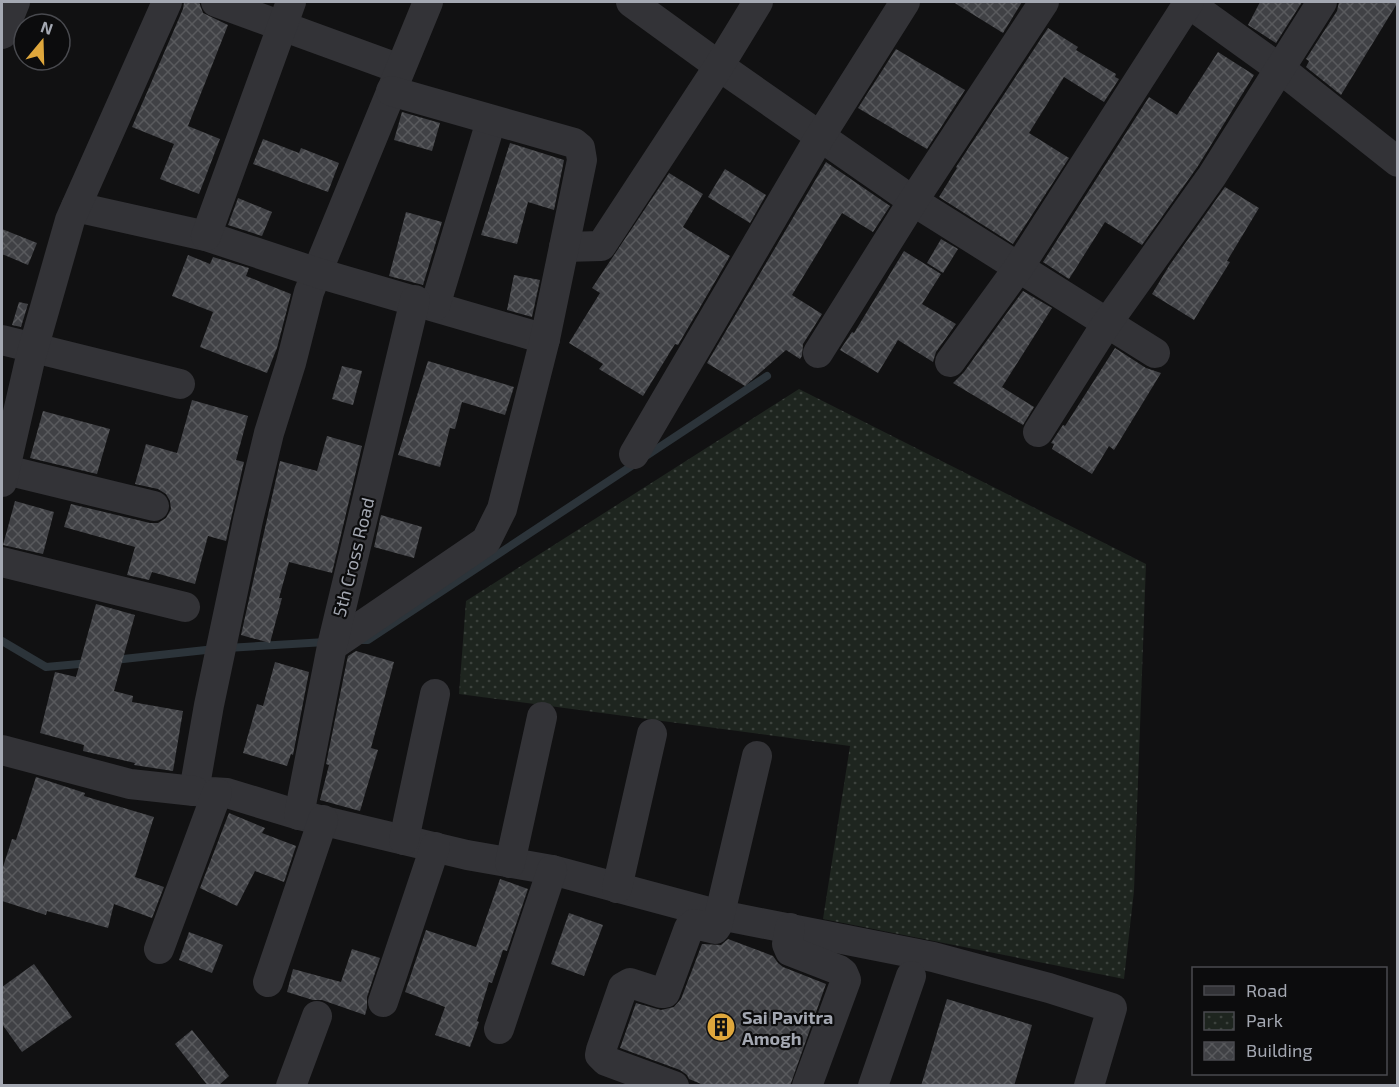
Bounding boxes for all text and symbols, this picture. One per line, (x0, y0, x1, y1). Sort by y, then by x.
north arrow (12, 12, 72, 72)
text: N (38, 16, 56, 38)
street label: 5th Cross Road (328, 495, 378, 619)
legend (1192, 967, 1387, 1075)
text: Road (1246, 979, 1287, 1001)
place label: Sai Pavitra Amogh (742, 1006, 833, 1049)
text: Park (1246, 1009, 1283, 1031)
building icon: Sai Pavitra Amogh (705, 1011, 737, 1043)
text: Building (1246, 1039, 1313, 1061)

